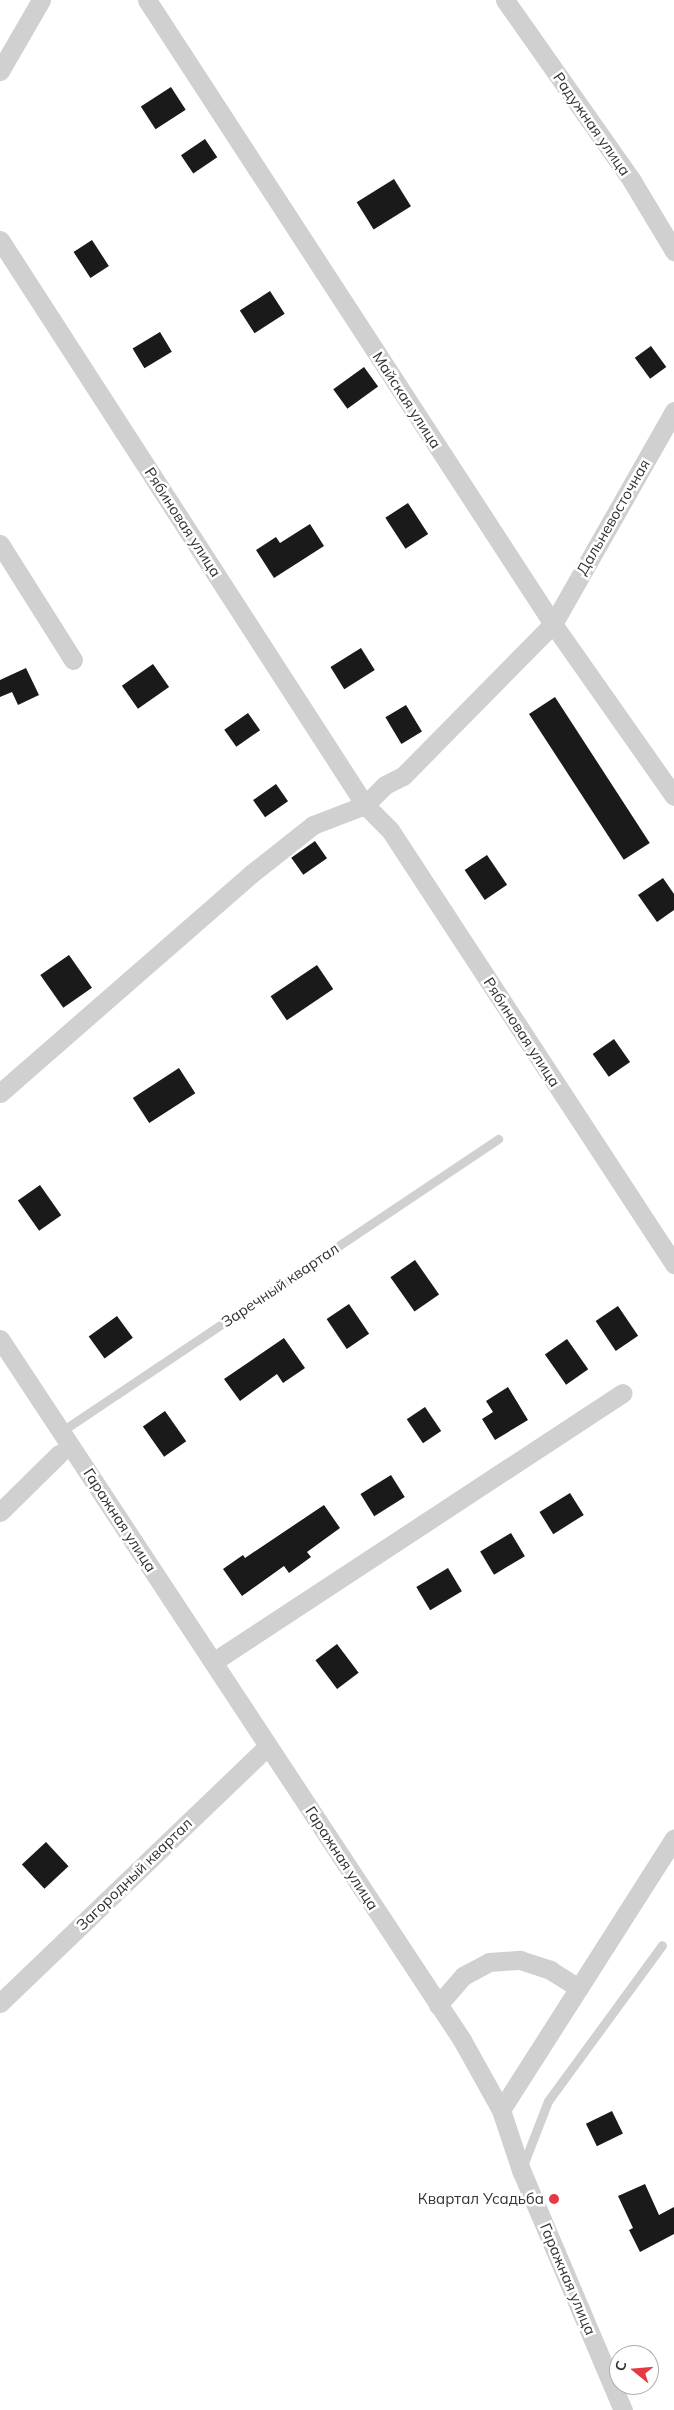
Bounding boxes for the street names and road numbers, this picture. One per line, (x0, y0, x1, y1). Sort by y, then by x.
street label: Радужная улица (550, 69, 634, 179)
street label: Майская улица (369, 348, 445, 452)
street label: Дальневосточная (573, 456, 653, 578)
street label: Рябиновая улица (141, 464, 225, 580)
street label: Рябиновая улица (480, 974, 564, 1090)
street label: Заречный квартал (218, 1239, 342, 1331)
street label: Гаражная улица (80, 1465, 160, 1575)
street label: Гаражная улица (302, 1803, 382, 1913)
street label: Загородный квартал (72, 1814, 196, 1934)
street label: Гаражная улица (536, 2220, 600, 2338)

